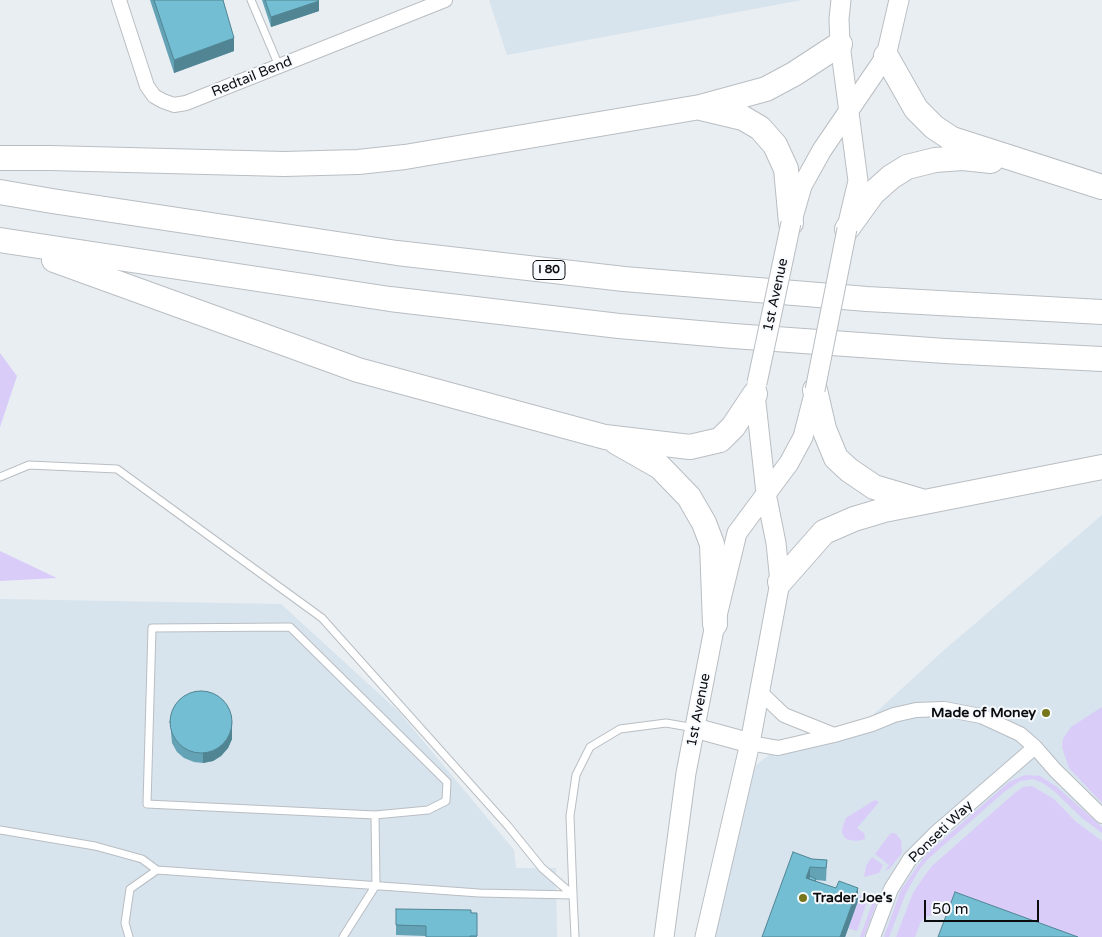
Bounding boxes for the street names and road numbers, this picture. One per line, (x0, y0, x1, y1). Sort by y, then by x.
street label: Redtail Bend (209, 53, 295, 101)
street label: 1st Avenue (760, 257, 792, 333)
road number: I 80 (533, 260, 565, 280)
street label: 1st Avenue (684, 672, 714, 748)
street label: Ponseti Way (906, 797, 976, 867)

